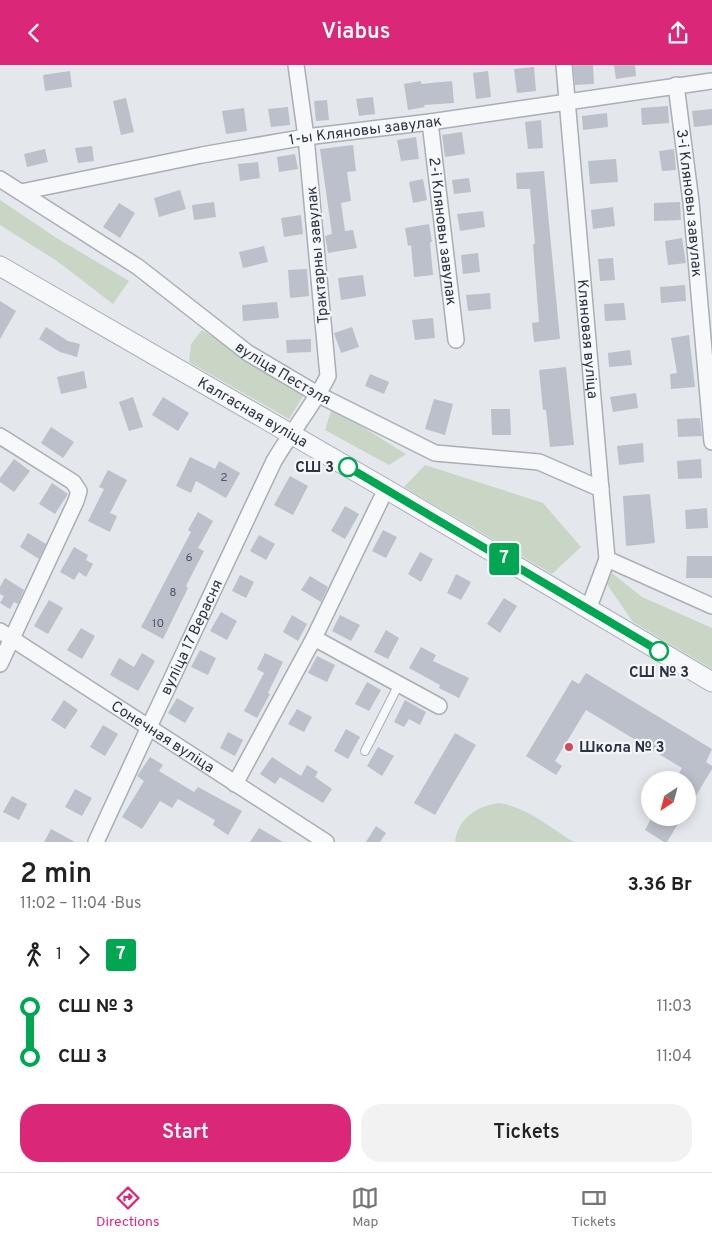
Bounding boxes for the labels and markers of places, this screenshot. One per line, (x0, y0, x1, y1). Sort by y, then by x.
marker: СШ 3 (338, 457, 358, 477)
place label: СШ 3 (295, 459, 334, 478)
marker: СШ № 3 (649, 641, 669, 661)
place label: СШ № 3 (629, 664, 689, 683)
place label: Школа № 3 (579, 739, 664, 758)
marker: Школа № 3 (563, 741, 575, 753)

